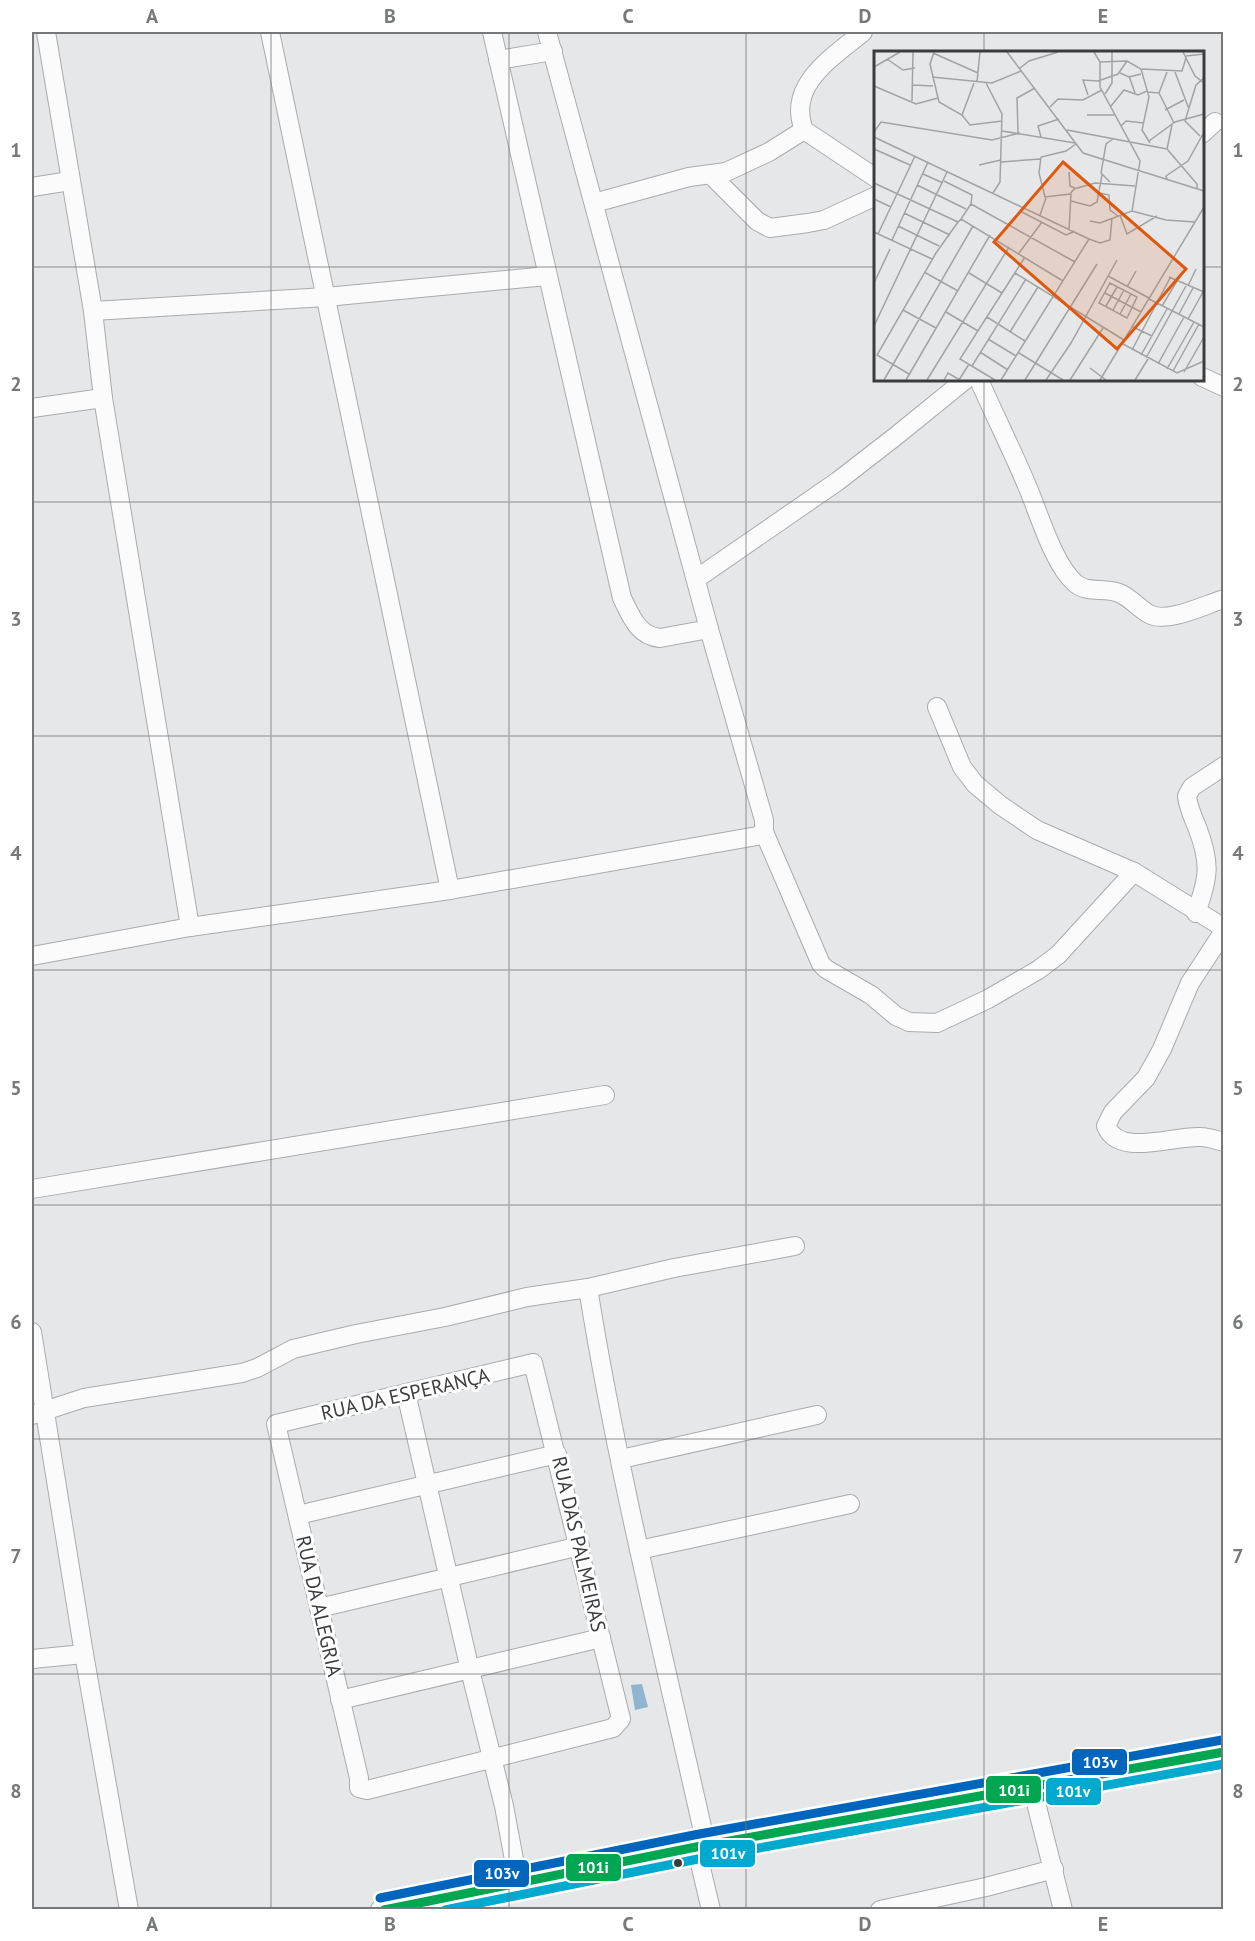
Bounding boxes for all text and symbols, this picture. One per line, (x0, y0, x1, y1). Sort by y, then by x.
text: A (146, 3, 159, 29)
text: B (384, 3, 396, 29)
text: C (622, 3, 634, 29)
text: D (859, 3, 872, 29)
text: E (1098, 3, 1108, 29)
inset map (874, 51, 1204, 381)
text: 1 (10, 137, 22, 163)
text: 1 (1232, 137, 1244, 163)
text: 2 (10, 371, 22, 397)
text: 2 (1232, 371, 1244, 397)
text: 3 (10, 606, 22, 632)
text: 3 (1232, 606, 1244, 632)
text: 4 (10, 840, 22, 866)
text: 4 (1232, 840, 1244, 866)
text: 5 (10, 1075, 22, 1101)
text: 5 (1232, 1075, 1244, 1101)
text: 6 (10, 1309, 22, 1335)
text: 6 (1232, 1309, 1244, 1335)
street label: RUA DA ESPERANÇA (318, 1362, 492, 1426)
street label: RUA DAS PALMEIRAS (546, 1454, 612, 1634)
street label: RUA DA ALEGRIA (290, 1533, 348, 1679)
text: 7 (10, 1543, 22, 1569)
text: 7 (1232, 1543, 1244, 1569)
line badge: 103v (1071, 1748, 1128, 1776)
text: 103v (1083, 1752, 1118, 1772)
line badge: 101i (985, 1775, 1042, 1804)
line badge: 101v (1045, 1777, 1102, 1806)
text: 8 (10, 1778, 22, 1804)
text: 8 (1232, 1778, 1244, 1804)
text: 101i (998, 1780, 1030, 1800)
text: 101v (1056, 1781, 1091, 1801)
line badge: 101v (699, 1839, 756, 1868)
text: 101v (711, 1843, 746, 1863)
line badge: 101i (565, 1853, 622, 1882)
text: 101i (577, 1857, 609, 1877)
unlabelled marker (672, 1857, 684, 1869)
line badge: 103v (473, 1859, 530, 1888)
text: 103v (485, 1863, 520, 1883)
text: A (146, 1911, 159, 1937)
text: B (384, 1911, 396, 1937)
text: C (622, 1911, 634, 1937)
text: D (859, 1911, 872, 1937)
text: E (1098, 1911, 1108, 1937)

